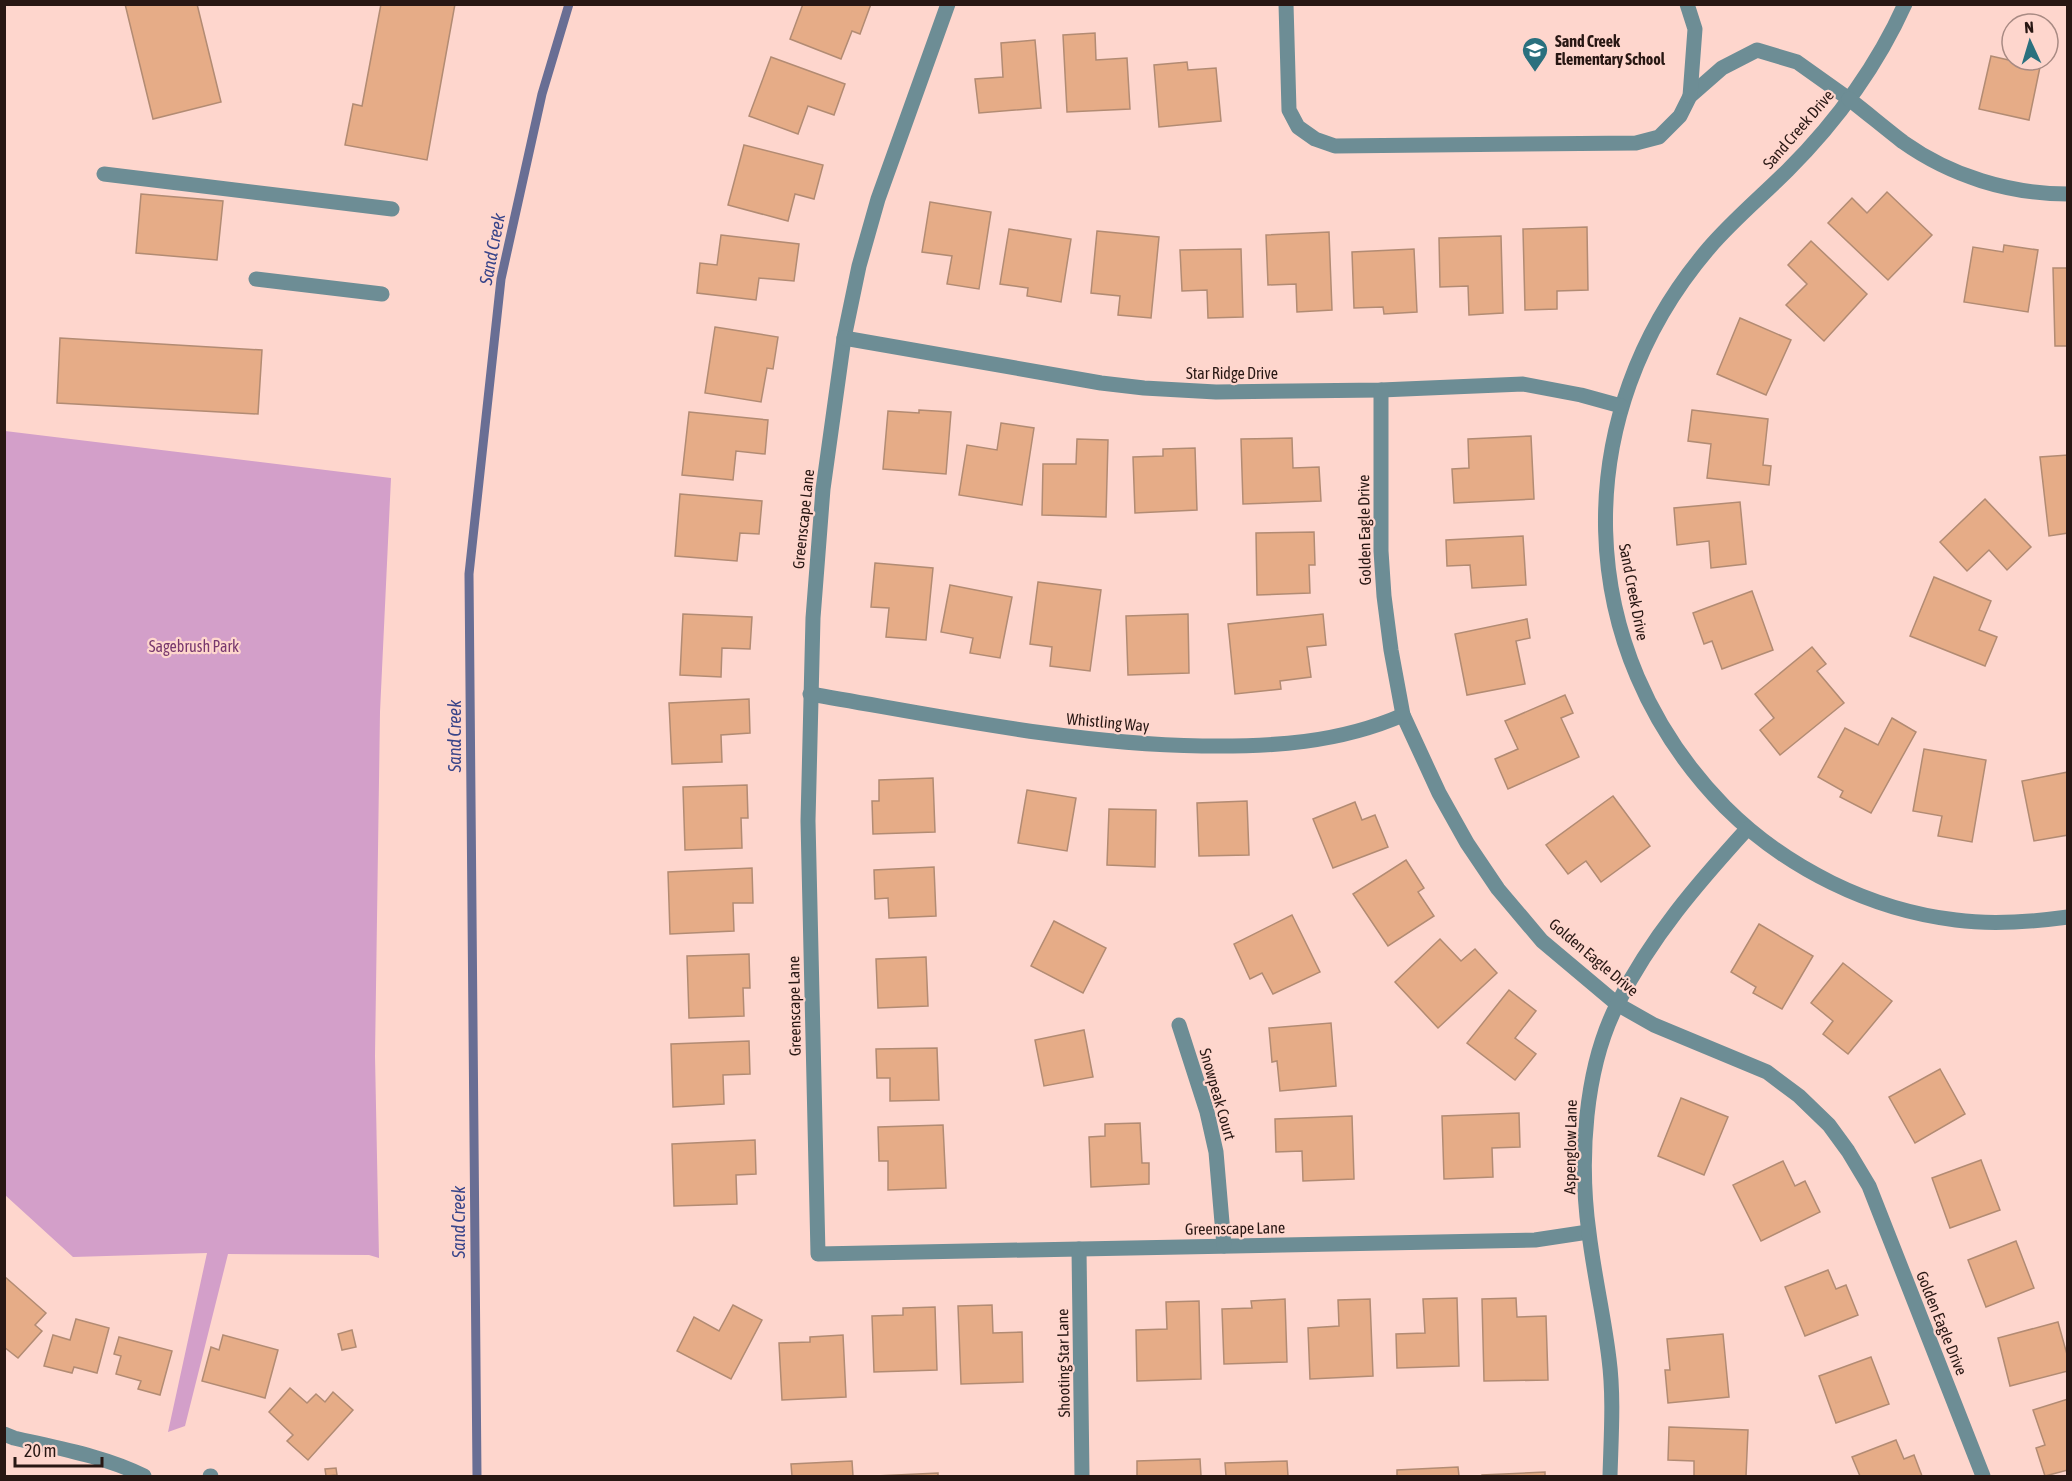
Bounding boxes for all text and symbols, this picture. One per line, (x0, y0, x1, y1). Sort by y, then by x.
north arrow (2000, 12, 2060, 72)
text: N (2024, 18, 2034, 36)
place label: Sand Creek Elementary School (1555, 32, 1666, 68)
school or university icon: Sand Creek Elementary School (1520, 35, 1550, 73)
street label: Sand Creek Drive (1759, 86, 1837, 172)
water label: Sand Creek (475, 210, 509, 288)
street label: Star Ridge Drive (1186, 364, 1278, 383)
street label: Greenscape Lane (789, 468, 818, 570)
street label: Golden Eagle Drive (1354, 475, 1375, 585)
street label: Sand Creek Drive (1616, 542, 1652, 642)
park label: Sagebrush Park (149, 637, 239, 656)
water label: Sand Creek (444, 699, 465, 773)
street label: Whistling Way (1066, 709, 1151, 736)
street label: Golden Eagle Drive (1545, 915, 1642, 1000)
street label: Greenscape Lane (784, 956, 805, 1056)
street label: Snowpeak Court (1195, 1046, 1240, 1143)
street label: Aspenglow Lane (1560, 1099, 1581, 1195)
water label: Sand Creek (448, 1185, 469, 1259)
street label: Greenscape Lane (1185, 1218, 1285, 1239)
street label: Golden Eagle Drive (1912, 1268, 1971, 1378)
street label: Shooting Star Lane (1053, 1308, 1074, 1418)
scale bar (15, 1430, 102, 1468)
text: 20 m (24, 1440, 56, 1461)

